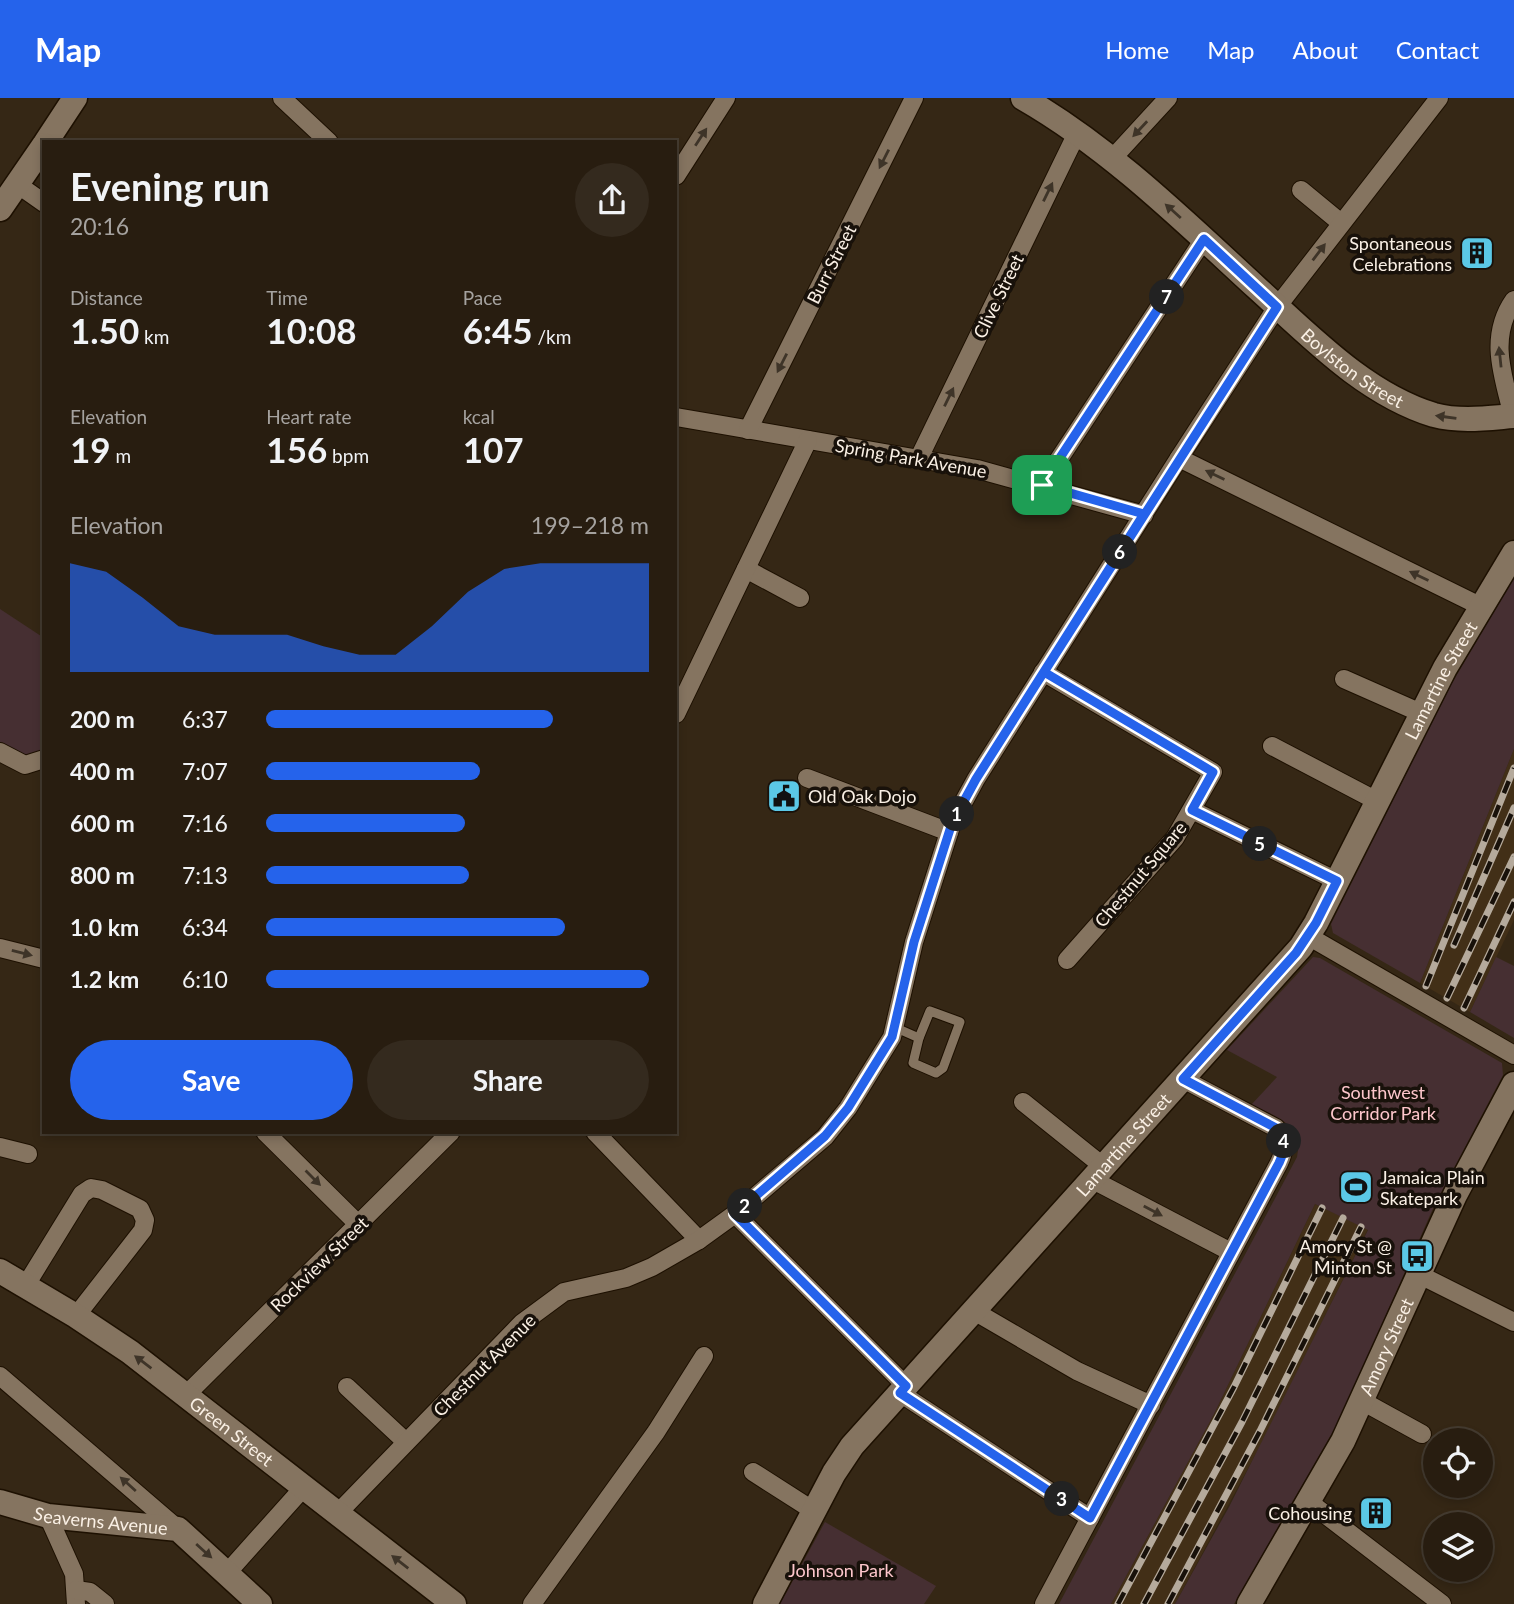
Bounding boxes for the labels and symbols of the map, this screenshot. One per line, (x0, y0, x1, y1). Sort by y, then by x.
one-way arrow (1132, 120, 1148, 137)
one-way arrow (694, 127, 707, 147)
one-way arrow (878, 149, 889, 169)
one-way arrow (1042, 182, 1054, 202)
one-way arrow (1164, 203, 1182, 219)
street label: Burr Street (802, 220, 861, 307)
place label: Spontaneous Celebrations (1349, 232, 1452, 275)
building icon: Spontaneous Celebrations (1458, 234, 1496, 272)
one-way arrow (1311, 244, 1326, 262)
street label: Clive Street (968, 250, 1028, 342)
pin: 7 (1150, 280, 1184, 314)
street label: Boylston Street (1297, 323, 1408, 413)
one-way arrow (1494, 346, 1505, 368)
one-way arrow (776, 353, 788, 373)
one-way arrow (943, 387, 954, 407)
one-way arrow (1435, 411, 1457, 422)
street label: Spring Park Avenue (834, 434, 988, 482)
pin (1012, 455, 1072, 515)
one-way arrow (1205, 470, 1225, 481)
pin: 6 (1102, 534, 1138, 570)
one-way arrow (1409, 571, 1429, 582)
street label: Lamartine Street (1400, 617, 1482, 743)
public building icon: Old Oak Dojo (765, 777, 803, 815)
place label: Old Oak Dojo (808, 785, 916, 807)
pin: 1 (940, 796, 974, 832)
street label: Chestnut Square (1089, 817, 1191, 931)
pin: 5 (1242, 826, 1278, 862)
one-way arrow (11, 948, 33, 959)
park label: Southwest Corridor Park (1330, 1081, 1437, 1124)
street label: Lamartine Street (1071, 1088, 1176, 1201)
pin: 4 (1266, 1124, 1302, 1158)
place label: Jamaica Plain Skatepark (1380, 1166, 1485, 1209)
sports icon: Jamaica Plain Skatepark (1337, 1168, 1375, 1206)
one-way arrow (304, 1170, 321, 1187)
pin: 2 (728, 1188, 762, 1224)
one-way arrow (1143, 1206, 1163, 1217)
street label: Rockview Street (266, 1211, 373, 1316)
place label: Amory St @ Minton St (1299, 1235, 1393, 1278)
bus stop icon: Amory St @ Minton St (1398, 1237, 1436, 1275)
street label: Amory Street (1354, 1294, 1418, 1399)
street label: Chestnut Avenue (428, 1309, 540, 1421)
one-way arrow (135, 1354, 153, 1369)
street label: Green Street (185, 1392, 278, 1471)
one-way arrow (119, 1476, 136, 1492)
pin: 3 (1044, 1482, 1080, 1516)
building icon: Cohousing (1357, 1494, 1395, 1532)
street label: Seaverns Avenue (31, 1501, 169, 1539)
place label: Cohousing (1268, 1502, 1352, 1524)
one-way arrow (195, 1543, 212, 1559)
one-way arrow (391, 1555, 409, 1569)
park label: Johnson Park (788, 1559, 895, 1581)

